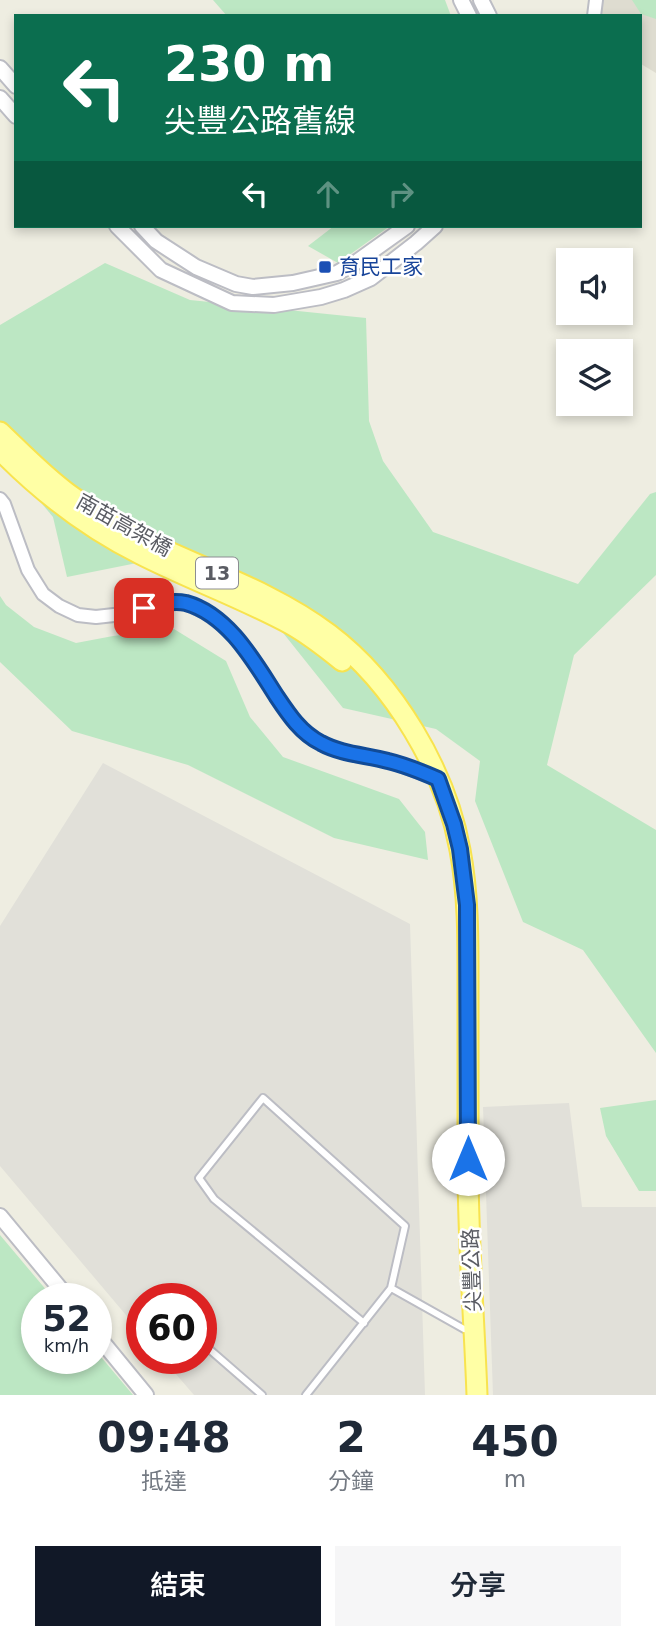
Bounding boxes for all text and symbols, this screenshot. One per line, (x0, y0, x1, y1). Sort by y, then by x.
text: 230 m (164, 36, 334, 93)
icon: left (49, 42, 140, 133)
text: 尖豐公路舊線 (164, 102, 356, 140)
icon: left (236, 175, 274, 213)
icon: ahead (309, 175, 347, 213)
icon: right (382, 175, 420, 213)
map controls (556, 248, 633, 416)
button: sound (556, 248, 633, 325)
place label: 育民工家 (339, 255, 423, 279)
marker: 育民工家 (317, 259, 333, 275)
button: layers (556, 339, 633, 416)
street label: 南苗高架橋 (72, 489, 176, 561)
road number: 13 (196, 558, 238, 588)
pin (114, 578, 174, 638)
icon: arrive (125, 589, 163, 627)
position arrow (431, 1122, 505, 1196)
street label: 尖豐公路 (459, 1228, 485, 1312)
speed limit sign: 60 (126, 1283, 217, 1374)
text: 52 (42, 1299, 91, 1339)
text: km/h (44, 1335, 89, 1356)
text: 09:48 (97, 1413, 231, 1462)
text: 2 (336, 1413, 366, 1462)
text: 450 (471, 1417, 559, 1466)
text: m (504, 1466, 526, 1492)
text: 抵達 (141, 1468, 187, 1494)
text: 分鐘 (328, 1468, 374, 1494)
button: 結束 (35, 1546, 321, 1626)
button: 分享 (335, 1546, 621, 1626)

